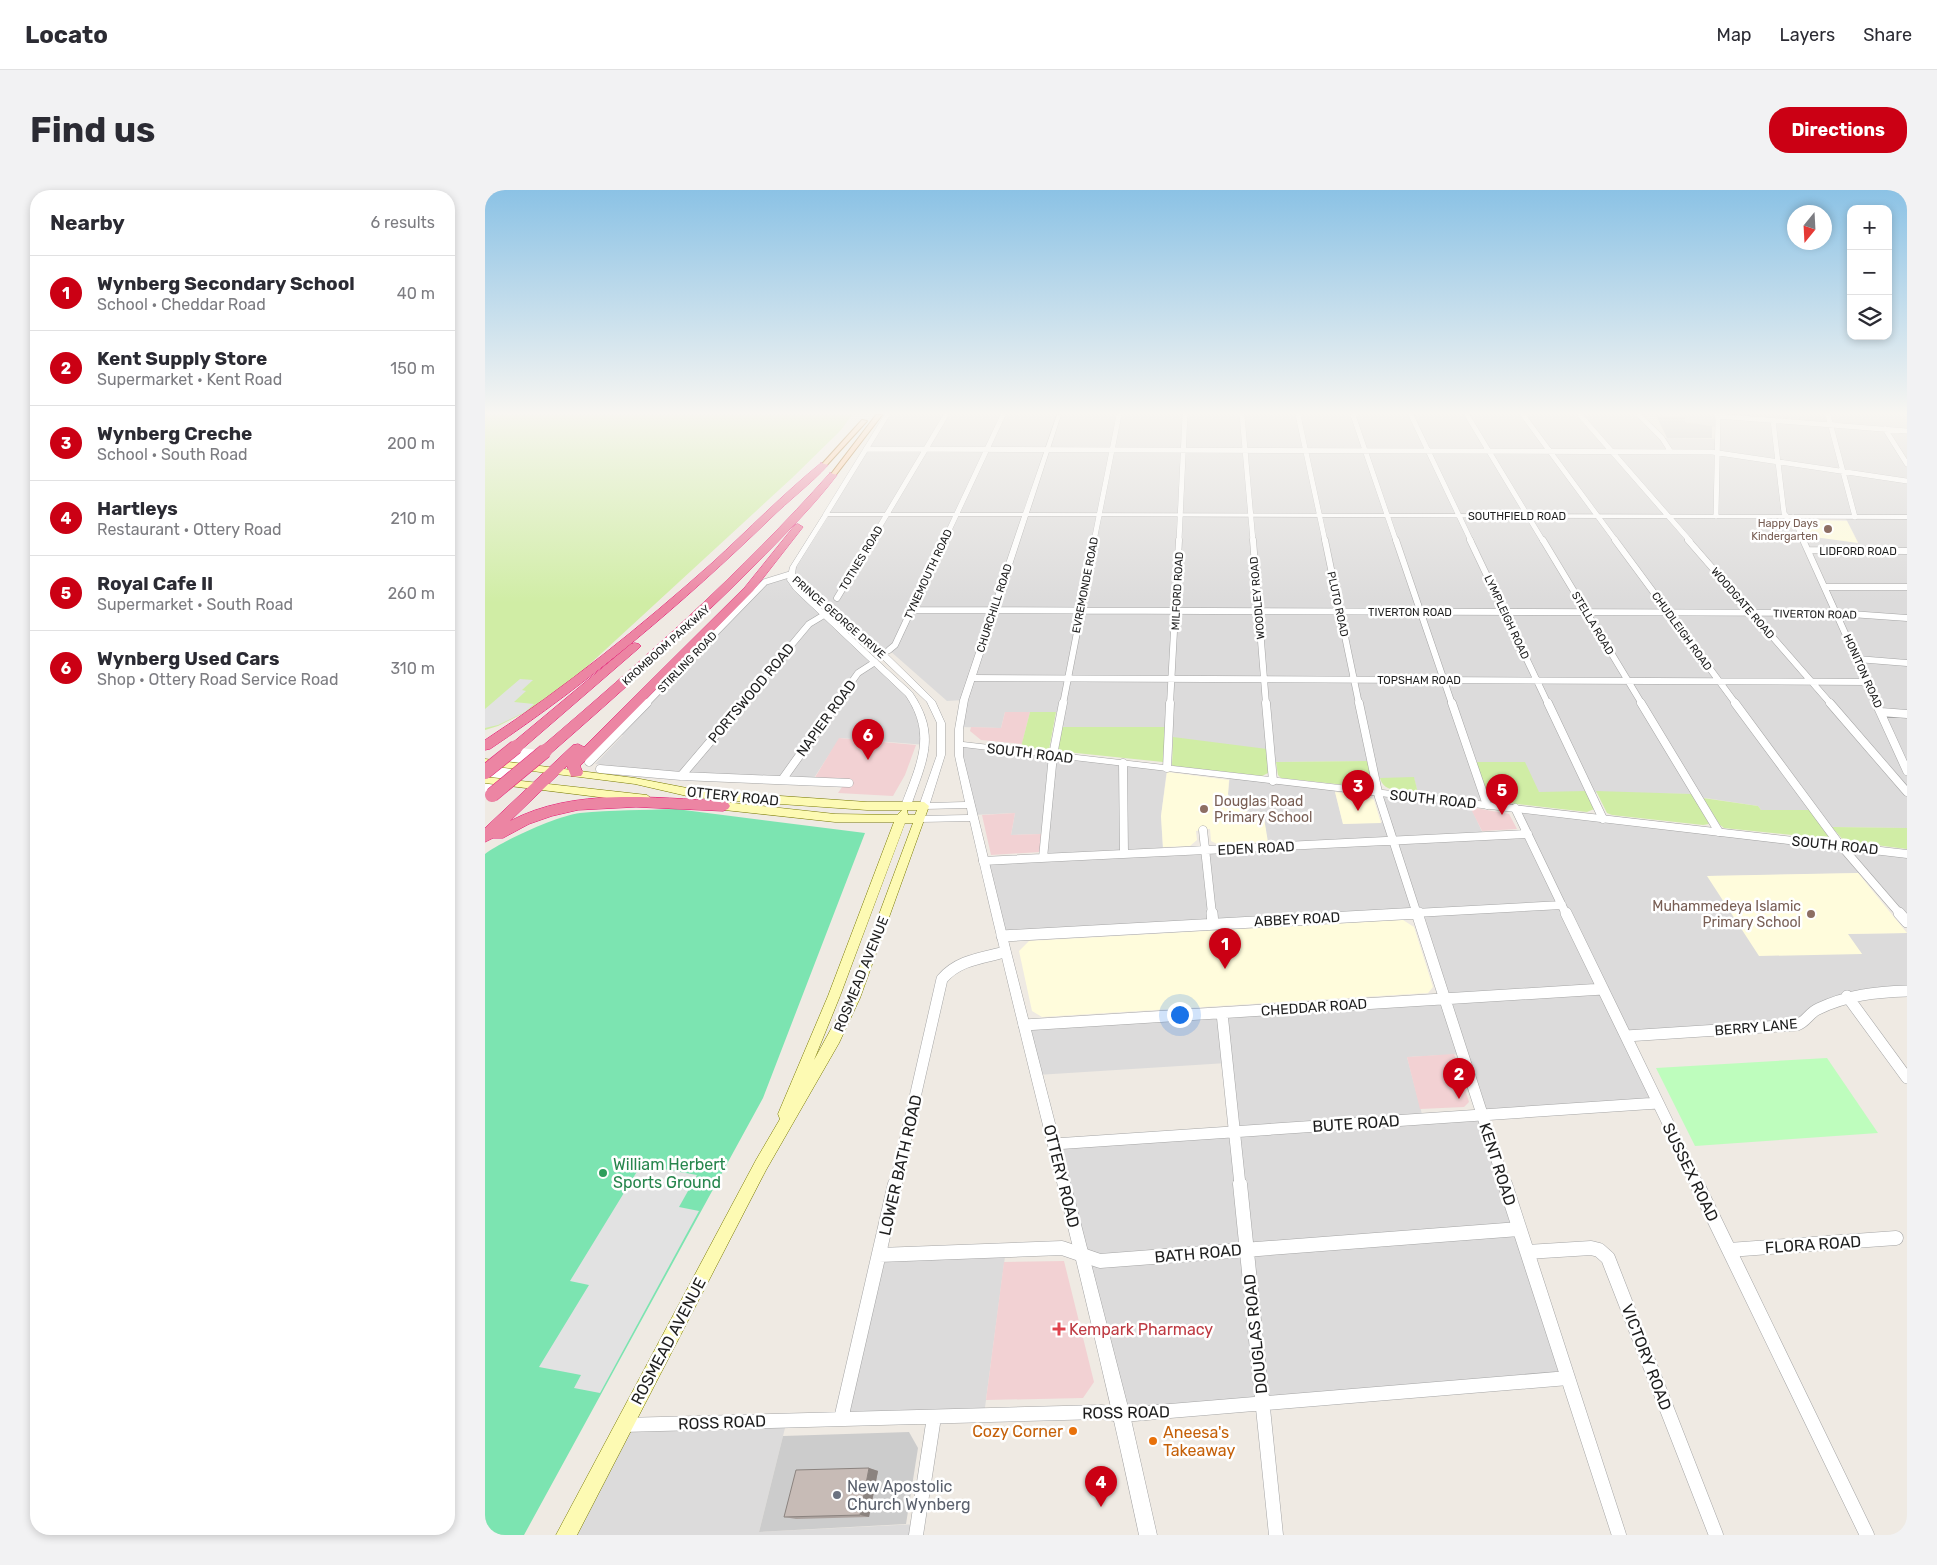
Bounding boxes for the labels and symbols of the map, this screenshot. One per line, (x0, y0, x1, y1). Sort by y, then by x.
north arrow (1787, 205, 1832, 250)
street label: SOUTHFIELD ROAD (1468, 510, 1566, 523)
place label: Happy Days Kindergarten (1751, 517, 1818, 543)
marker: Happy Days Kindergarten (1822, 523, 1834, 535)
street label: TOTNES ROAD (837, 524, 886, 593)
street label: TYNEMOUTH ROAD (902, 527, 955, 621)
street label: EVREMONDE ROAD (1070, 536, 1101, 634)
street label: LIDFORD ROAD (1819, 545, 1897, 558)
street label: MILFORD ROAD (1169, 551, 1186, 631)
street label: WOODLEY ROAD (1247, 556, 1268, 640)
street label: CHURCHILL ROAD (974, 562, 1015, 654)
street label: WOODGATE ROAD (1708, 565, 1777, 642)
street label: PLUTO ROAD (1324, 570, 1351, 638)
street label: PRINCE GEORGE DRIVE (790, 573, 888, 661)
street label: LYMPLEIGH ROAD (1481, 573, 1532, 661)
street label: STELLA ROAD (1569, 589, 1617, 657)
street label: CHUDLEIGH ROAD (1649, 590, 1714, 673)
street label: KROMBOOM PARKWAY (620, 603, 713, 688)
street label: TIVERTON ROAD (1368, 606, 1452, 619)
street label: TIVERTON ROAD (1773, 607, 1857, 622)
street label: STIRLING ROAD (655, 629, 720, 696)
street label: HONITON ROAD (1840, 632, 1885, 710)
street label: PORTSWOOD ROAD (705, 640, 798, 747)
street label: TOPSHAM ROAD (1377, 674, 1461, 687)
street label: NAPIER ROAD (793, 677, 860, 760)
pin: 6 (852, 719, 884, 760)
street label: SOUTH ROAD (986, 740, 1074, 767)
pin: 3 (1342, 770, 1374, 811)
pin: 5 (1486, 774, 1518, 815)
street label: OTTERY ROAD (686, 783, 780, 810)
street label: SOUTH ROAD (1389, 786, 1477, 812)
place label: Douglas Road Primary School (1214, 793, 1312, 826)
marker: Douglas Road Primary School (1198, 803, 1210, 815)
street label: SOUTH ROAD (1791, 832, 1879, 858)
street label: EDEN ROAD (1217, 838, 1295, 859)
place label: Muhammedeya Islamic Primary School (1652, 898, 1801, 931)
marker: Muhammedeya Islamic Primary School (1805, 908, 1817, 920)
street label: ABBEY ROAD (1254, 909, 1340, 930)
street label: ROSMEAD AVENUE (830, 914, 892, 1035)
pin: 1 (1209, 928, 1241, 969)
street label: CHEDDAR ROAD (1260, 995, 1368, 1020)
your location (1167, 1002, 1193, 1028)
street label: BERRY LANE (1714, 1015, 1798, 1040)
pin: 2 (1443, 1058, 1475, 1099)
street label: LOWER BATH ROAD (875, 1093, 926, 1237)
street label: BUTE ROAD (1312, 1111, 1400, 1136)
street label: KENT ROAD (1475, 1120, 1520, 1208)
street label: SUSSEX ROAD (1658, 1120, 1723, 1225)
street label: OTTERY ROAD (1040, 1123, 1083, 1230)
place label: William Herbert Sports Ground (613, 1155, 726, 1192)
marker: William Herbert Sports Ground (597, 1167, 609, 1179)
street label: FLORA ROAD (1764, 1232, 1862, 1257)
street label: BATH ROAD (1154, 1240, 1242, 1267)
street label: DOUGLAS ROAD (1240, 1273, 1271, 1395)
street label: ROSMEAD AVENUE (627, 1275, 710, 1408)
street label: VICTORY ROAD (1618, 1301, 1675, 1413)
place label: Kempark Pharmacy (1069, 1320, 1213, 1339)
marker: Kempark Pharmacy (1053, 1323, 1065, 1335)
street label: ROSS ROAD (1082, 1402, 1170, 1423)
street label: ROSS ROAD (678, 1411, 766, 1434)
place label: Cozy Corner (972, 1422, 1063, 1441)
place label: Aneesa's Takeaway (1163, 1423, 1235, 1460)
marker: Cozy Corner (1067, 1425, 1079, 1437)
marker: Aneesa's Takeaway (1147, 1435, 1159, 1447)
pin: 4 (1085, 1466, 1117, 1507)
place label: New Apostolic Church Wynberg (847, 1477, 970, 1514)
marker: New Apostolic Church Wynberg (831, 1489, 843, 1501)

